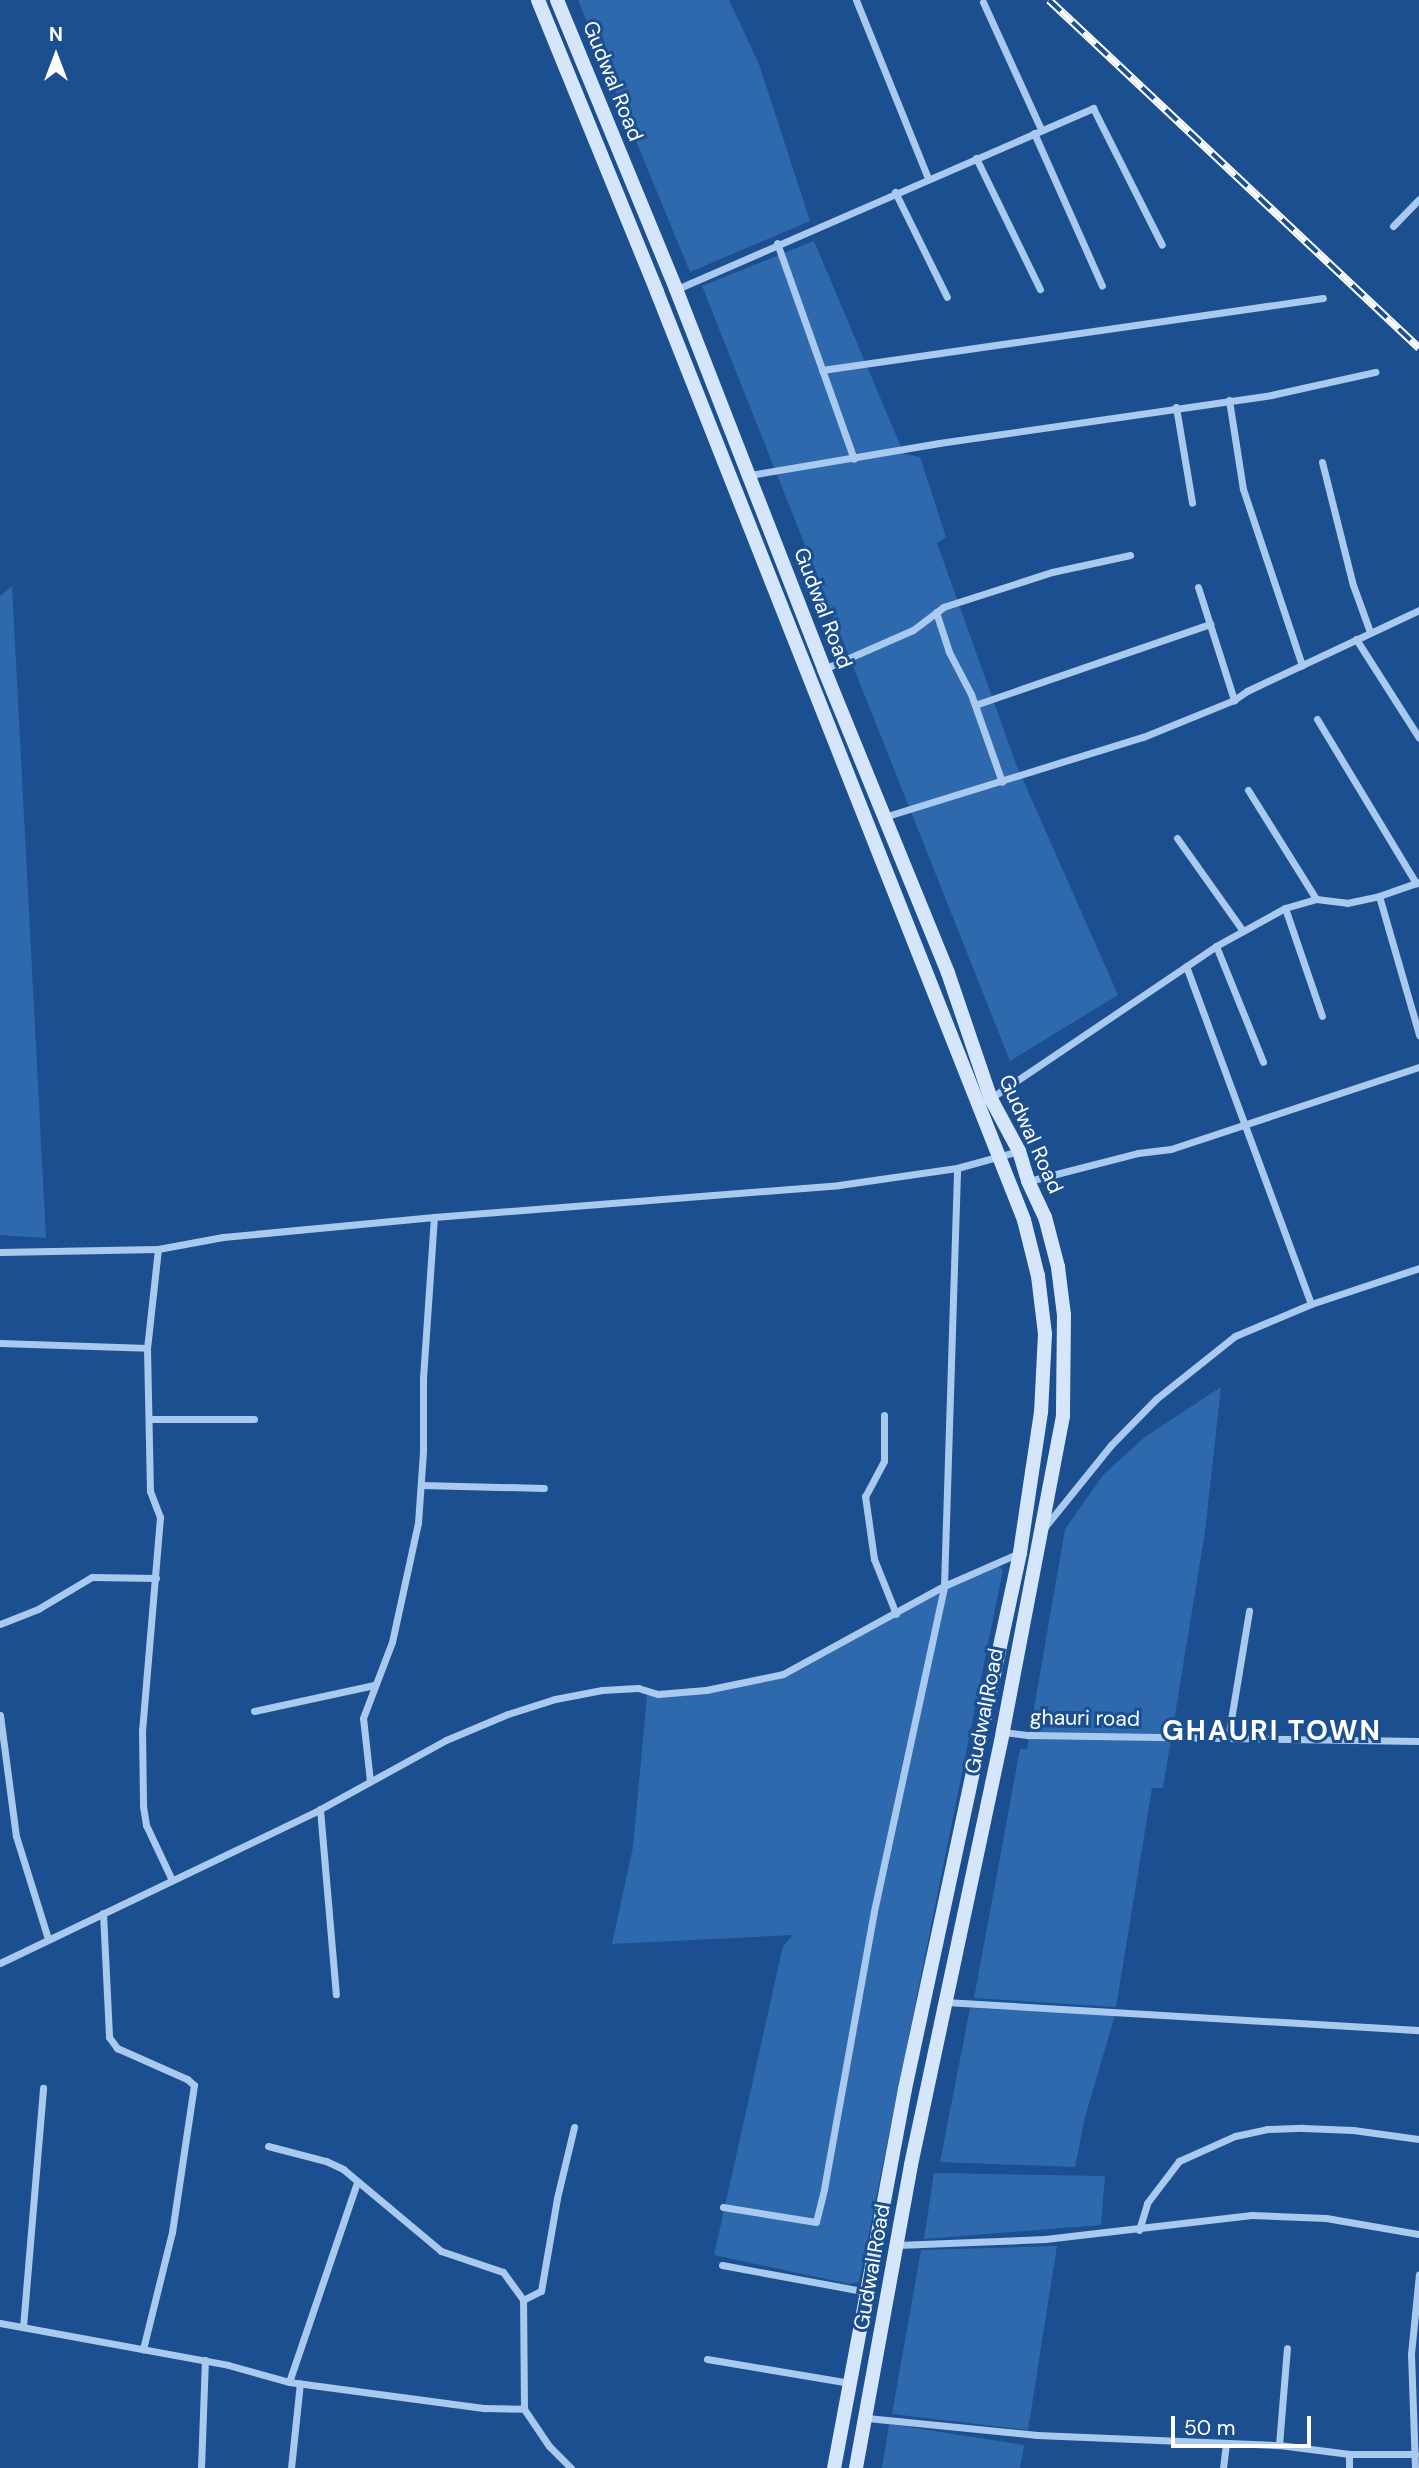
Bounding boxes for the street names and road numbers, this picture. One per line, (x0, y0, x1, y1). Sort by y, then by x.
street label: Gudwal Road (577, 17, 649, 145)
street label: Gudwal Road (788, 544, 858, 672)
street label: Gudwal Road (994, 1071, 1068, 1197)
street label: Gudwal Road (959, 1646, 1009, 1776)
street label: ghauri road (1030, 1704, 1140, 1732)
street label: Gudwal Road (849, 2202, 895, 2332)

